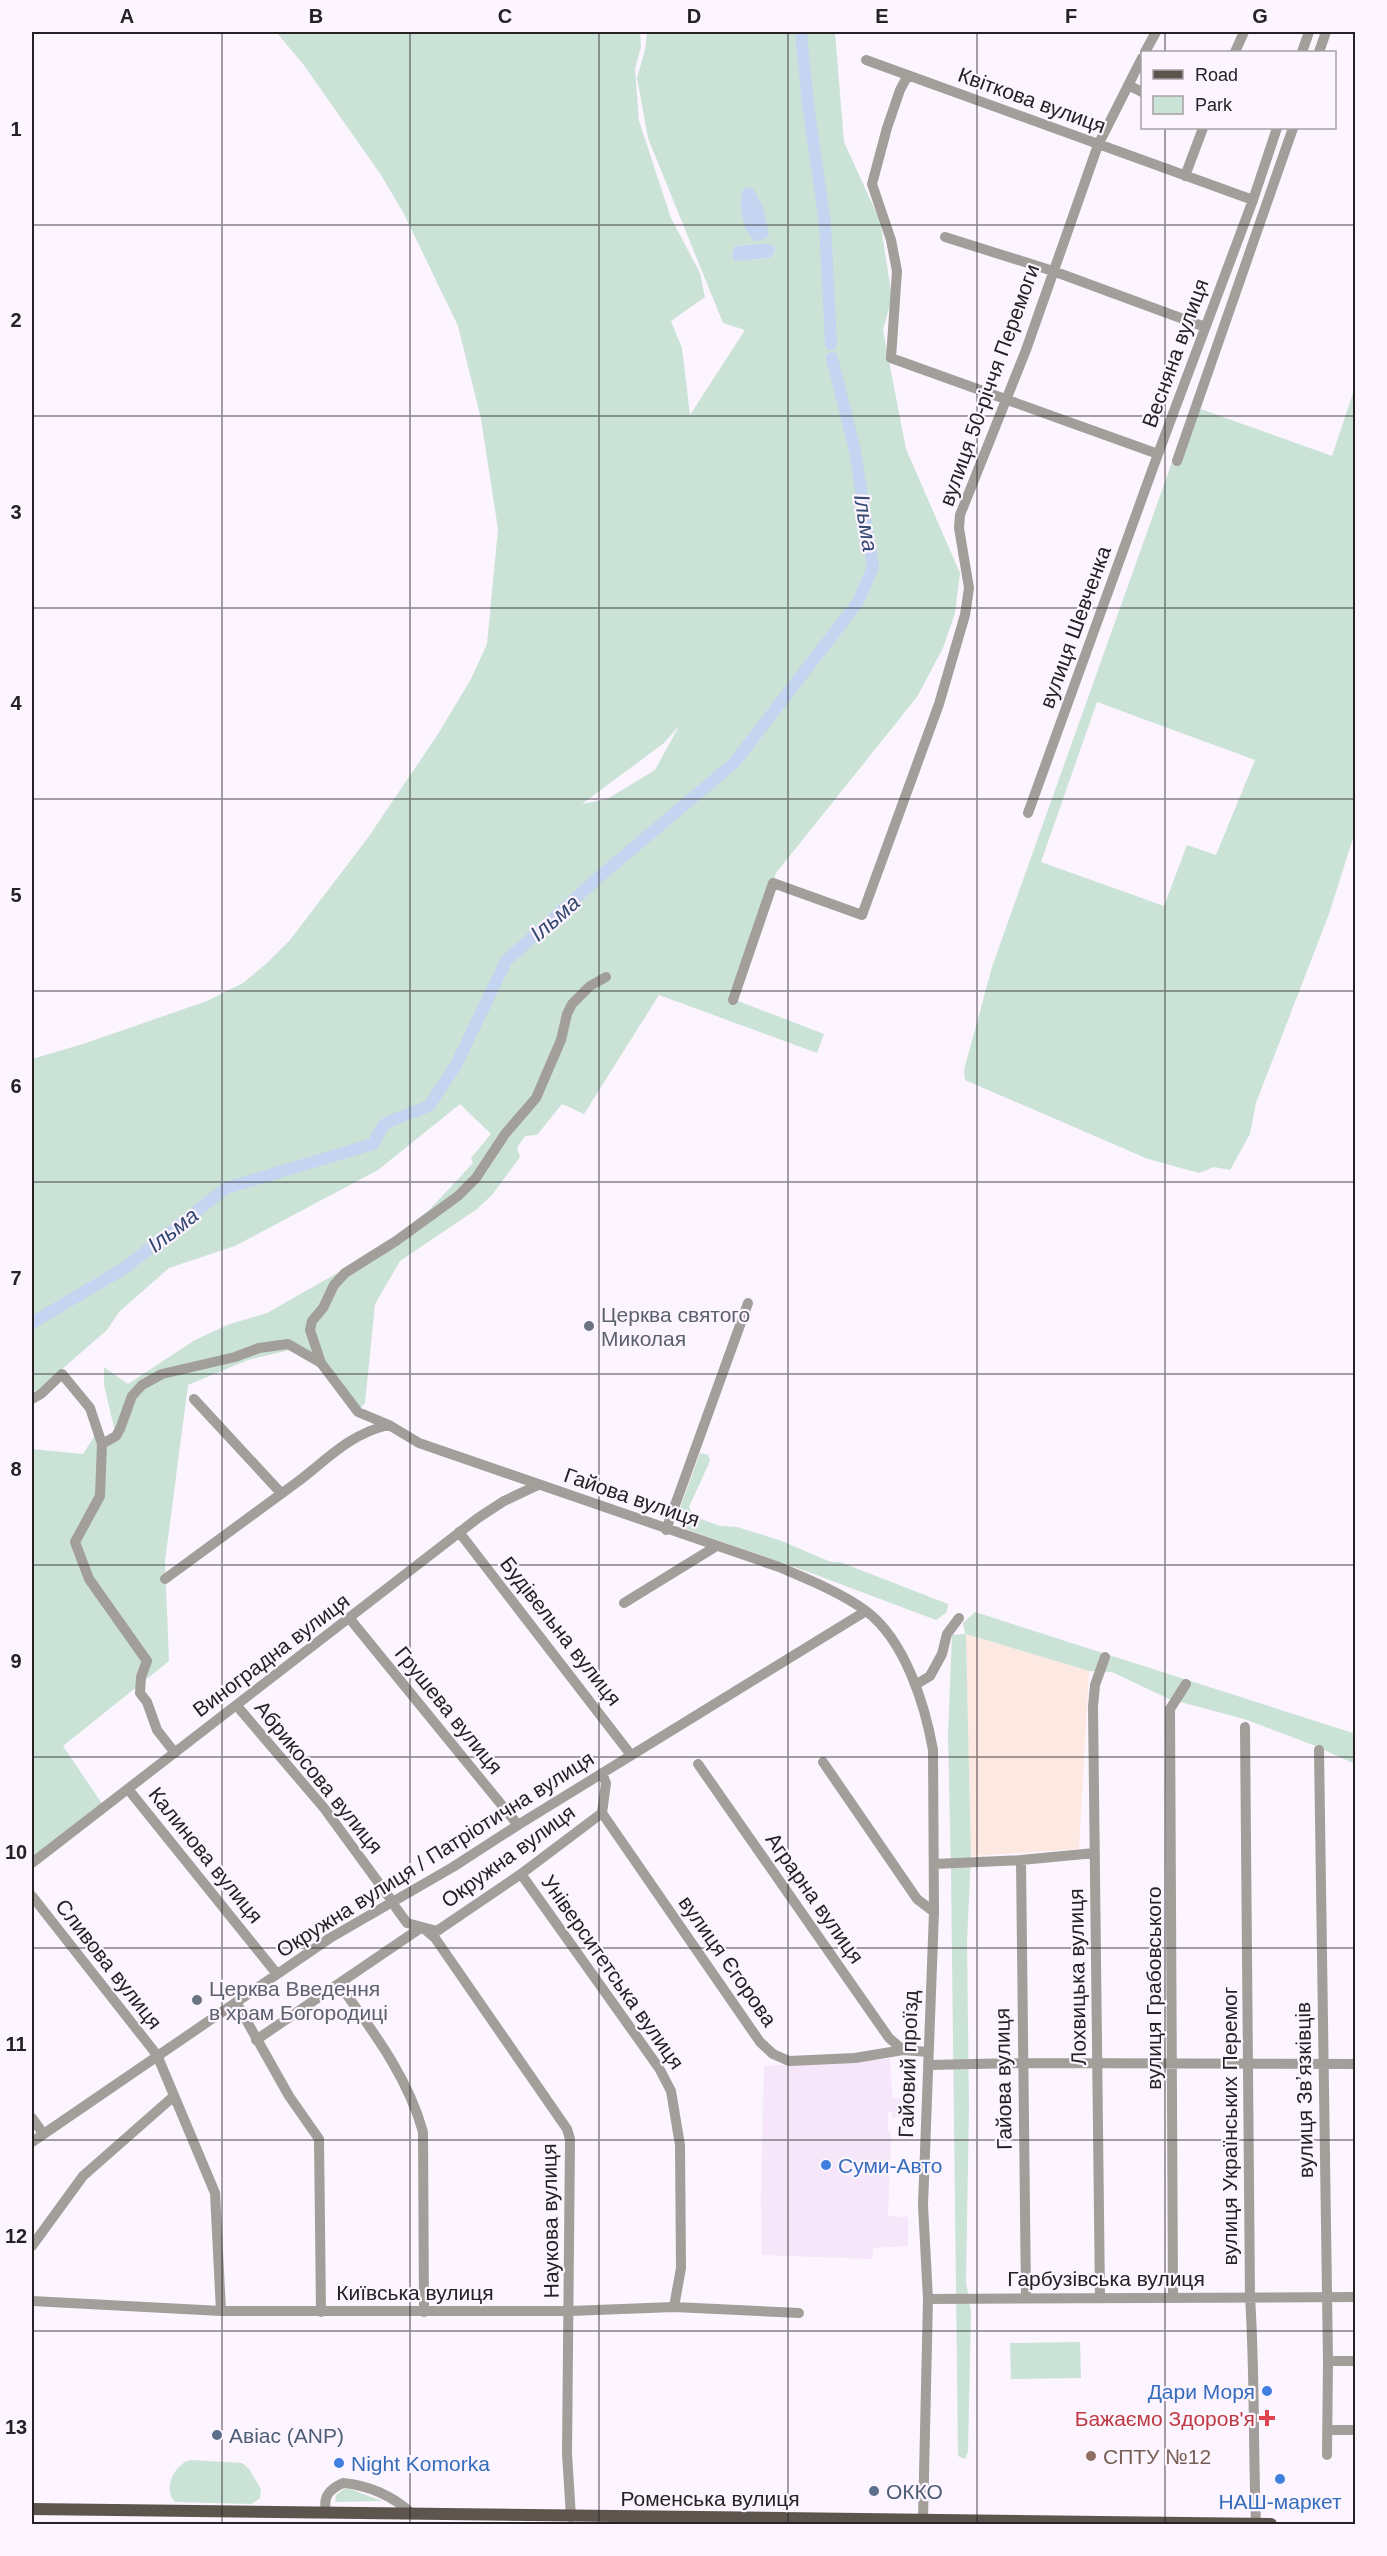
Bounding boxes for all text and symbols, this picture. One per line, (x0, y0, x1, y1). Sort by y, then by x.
text: A (120, 5, 134, 27)
text: B (309, 5, 323, 27)
text: C (498, 5, 512, 27)
text: D (687, 5, 701, 27)
text: E (875, 5, 889, 27)
text: F (1065, 5, 1077, 27)
text: G (1252, 5, 1268, 27)
legend (1141, 51, 1336, 129)
street label: Квіткова вулиця (955, 63, 1109, 137)
text: Road (1195, 65, 1238, 85)
text: Park (1195, 95, 1233, 115)
text: 1 (10, 118, 22, 140)
street label: вулиця 50-річчя Перемоги (935, 261, 1043, 509)
street label: Весняна вулиця (1137, 276, 1213, 430)
text: 2 (10, 309, 22, 331)
water label: Ільма (849, 493, 883, 553)
text: 3 (10, 501, 22, 523)
street label: вулиця Шевченка (1035, 543, 1115, 711)
text: 4 (10, 692, 22, 714)
text: 5 (10, 884, 22, 906)
water label: Ільма (525, 890, 585, 946)
text: 6 (10, 1075, 22, 1097)
water label: Ільма (143, 1202, 203, 1258)
text: 7 (10, 1267, 22, 1289)
place label: Церква святого Миколая (601, 1303, 750, 1350)
marker: Церква святого Миколая (582, 1319, 596, 1333)
text: 8 (10, 1458, 22, 1480)
street label: Гайова вулиця (561, 1463, 703, 1531)
street label: Будівельна вулиця (496, 1552, 626, 1710)
street label: Виноградна вулиця (188, 1589, 354, 1721)
street label: Грушева вулиця (391, 1642, 507, 1778)
text: 9 (10, 1650, 22, 1672)
street label: Абрикосова вулиця (250, 1696, 388, 1858)
street label: Окружна вулиця / Патріотична вулиця (272, 1745, 598, 1963)
street label: Калинова вулиця (144, 1783, 268, 1927)
street label: Окружна вулиця (436, 1799, 580, 1913)
street label: Аграрна вулиця (761, 1828, 869, 1968)
text: 10 (5, 1841, 27, 1863)
street label: Університетська вулиця (537, 1871, 689, 2073)
street label: вулиця Грабовського (1142, 1886, 1165, 2090)
street label: Лохвицька вулиця (1064, 1888, 1090, 2066)
street label: вулиця Єгорова (674, 1891, 782, 2031)
street label: Сливова вулиця (51, 1895, 167, 2033)
place label: Церква Введення в храм Богородиці (209, 1977, 388, 2024)
street label: вулиця Українських Перемог (1218, 1986, 1241, 2265)
street label: Гайовий проїзд (894, 1990, 922, 2138)
marker: Церква Введення в храм Богородиці (190, 1993, 204, 2007)
street label: вулиця Звʼязківців (1291, 2002, 1317, 2178)
street label: Гайова вулиця (990, 2008, 1016, 2150)
text: 11 (5, 2033, 27, 2055)
street label: Наукова вулиця (537, 2143, 563, 2299)
place label: Суми-Авто (838, 2154, 942, 2177)
marker: Суми-Авто (819, 2158, 833, 2172)
text: 12 (5, 2225, 27, 2247)
street label: Гарбузівська вулиця (1007, 2267, 1205, 2290)
street label: Київська вулиця (336, 2281, 494, 2304)
place label: Дари Моря (1148, 2380, 1255, 2403)
marker: Дари Моря (1260, 2384, 1274, 2398)
place label: Бажаємо Здоров'я (1075, 2407, 1255, 2430)
marker: Бажаємо Здоров'я (1260, 2411, 1274, 2425)
text: 13 (5, 2416, 27, 2438)
place label: Авіас (ANP) (229, 2424, 344, 2447)
marker: Авіас (ANP) (210, 2428, 224, 2442)
place label: СПТУ №12 (1103, 2445, 1211, 2468)
marker: СПТУ №12 (1084, 2449, 1098, 2463)
place label: Night Komorka (351, 2452, 490, 2475)
marker: Night Komorka (332, 2456, 346, 2470)
marker: НАШ-маркет (1273, 2472, 1287, 2486)
place label: ОККО (886, 2480, 943, 2503)
marker: ОККО (867, 2484, 881, 2498)
street label: Роменська вулиця (620, 2487, 800, 2510)
place label: НАШ-маркет (1218, 2490, 1342, 2513)

